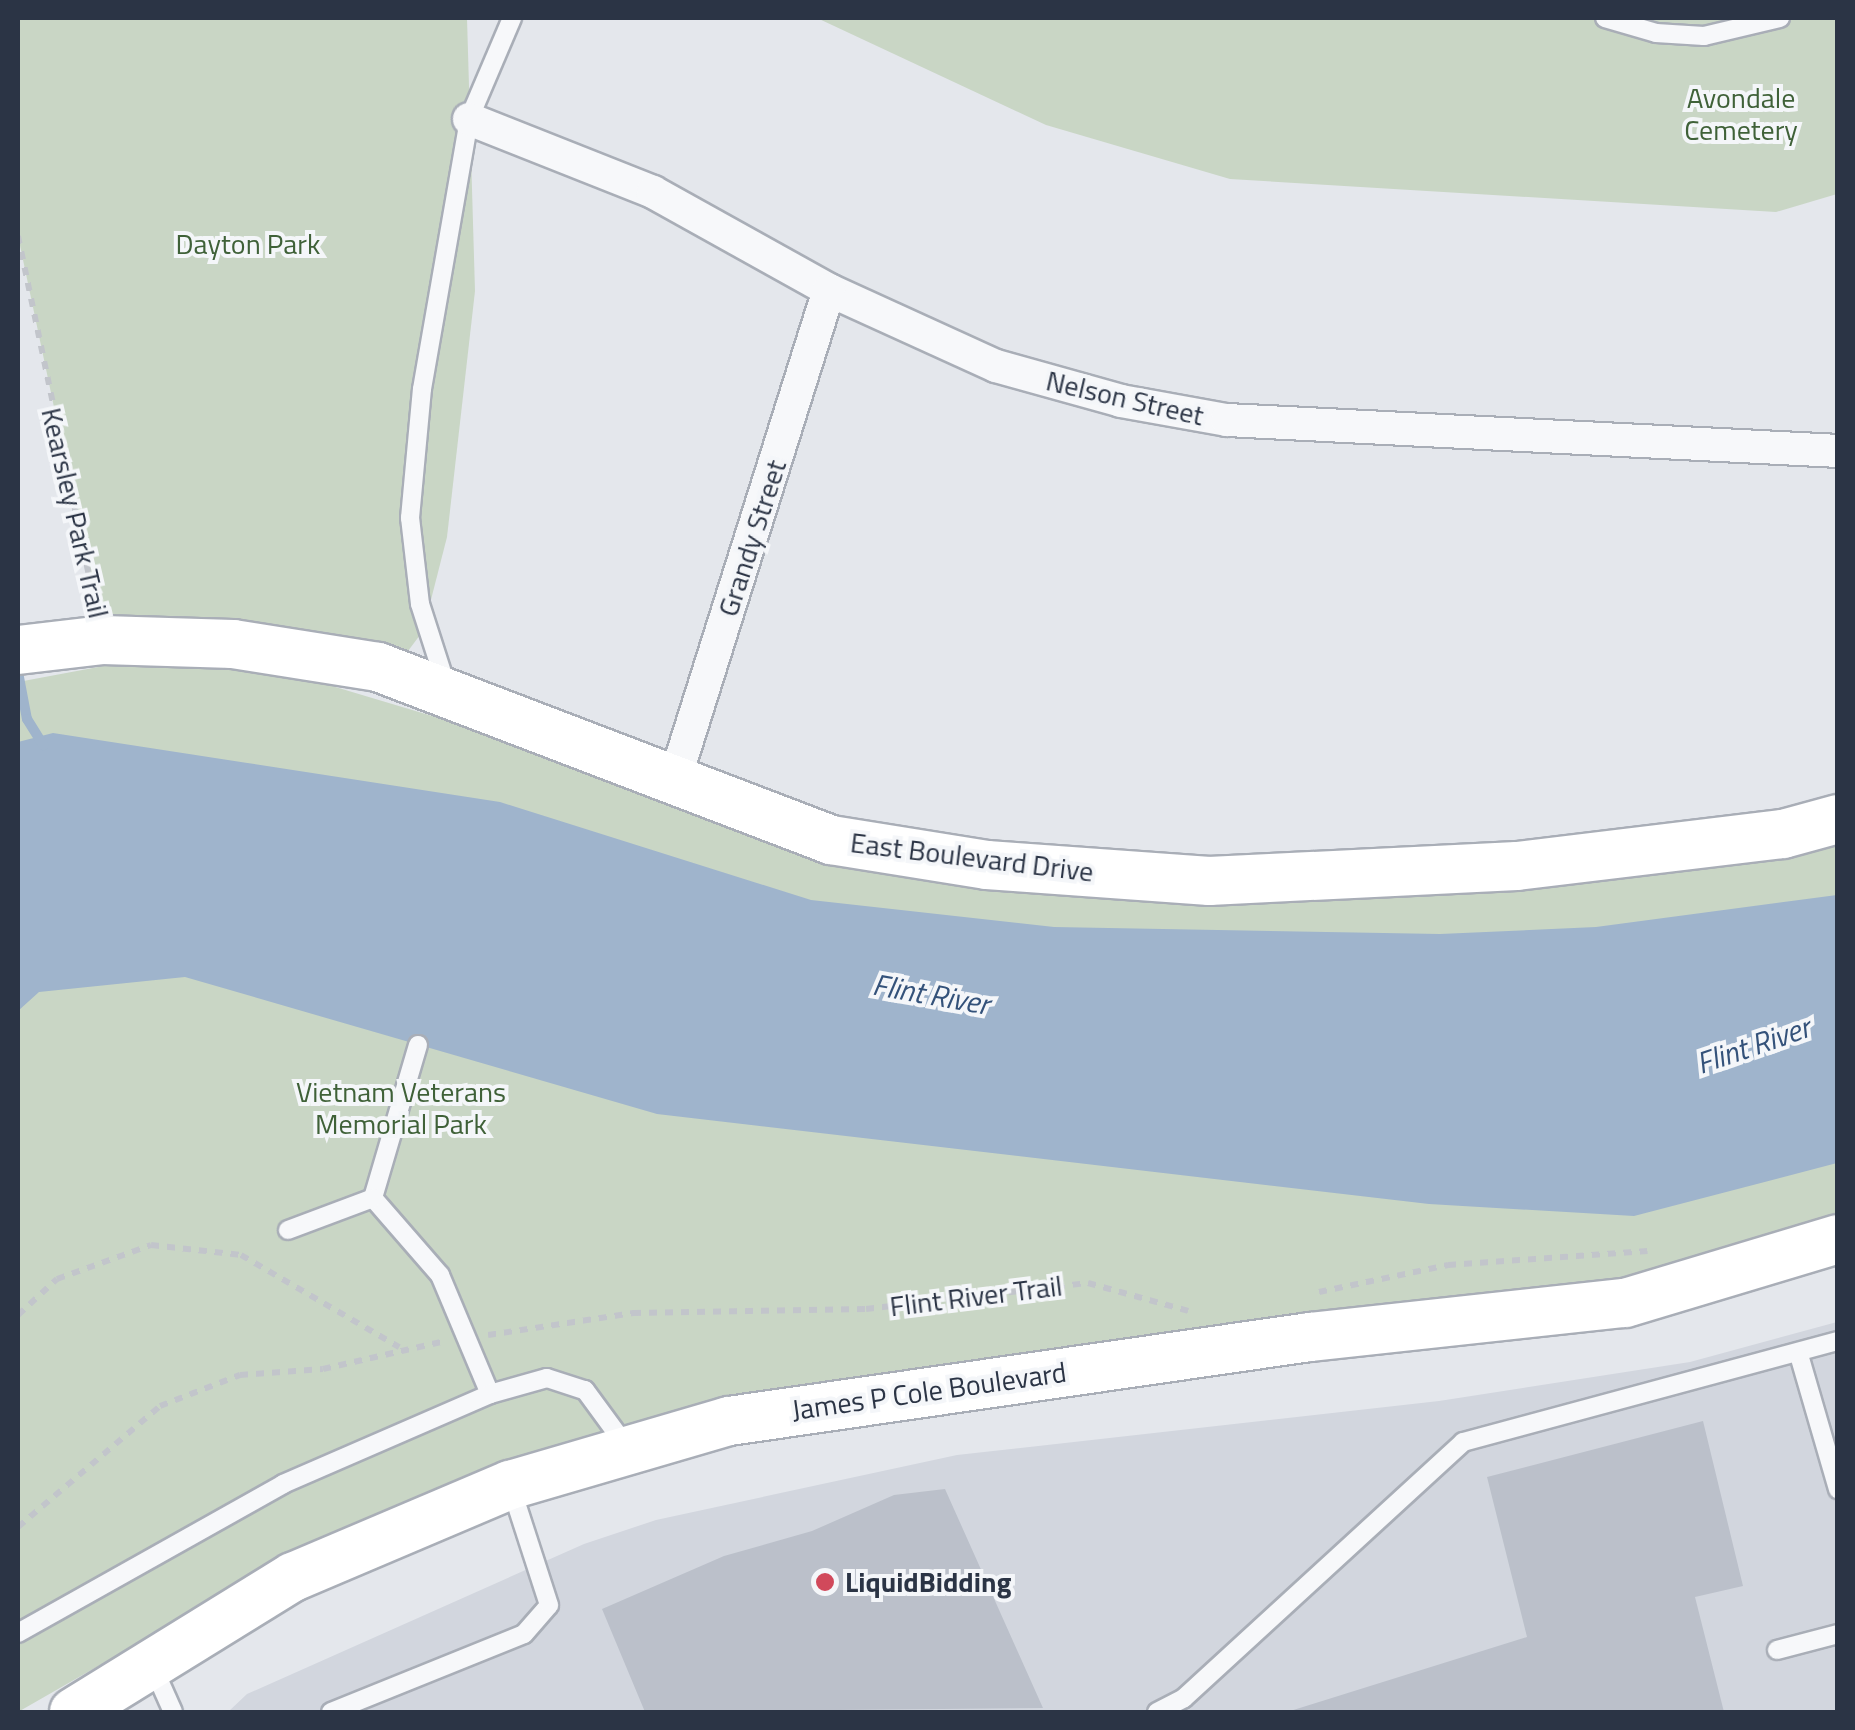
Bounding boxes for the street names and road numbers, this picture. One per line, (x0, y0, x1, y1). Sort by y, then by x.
street label: Nelson Street (1043, 364, 1207, 432)
street label: Kearsley Park Trail (34, 405, 116, 621)
street label: Grandy Street (711, 455, 793, 621)
street label: East Boulevard Drive (849, 825, 1095, 889)
street label: Flint River Trail (888, 1269, 1064, 1323)
street label: James P Cole Boulevard (790, 1355, 1068, 1427)

